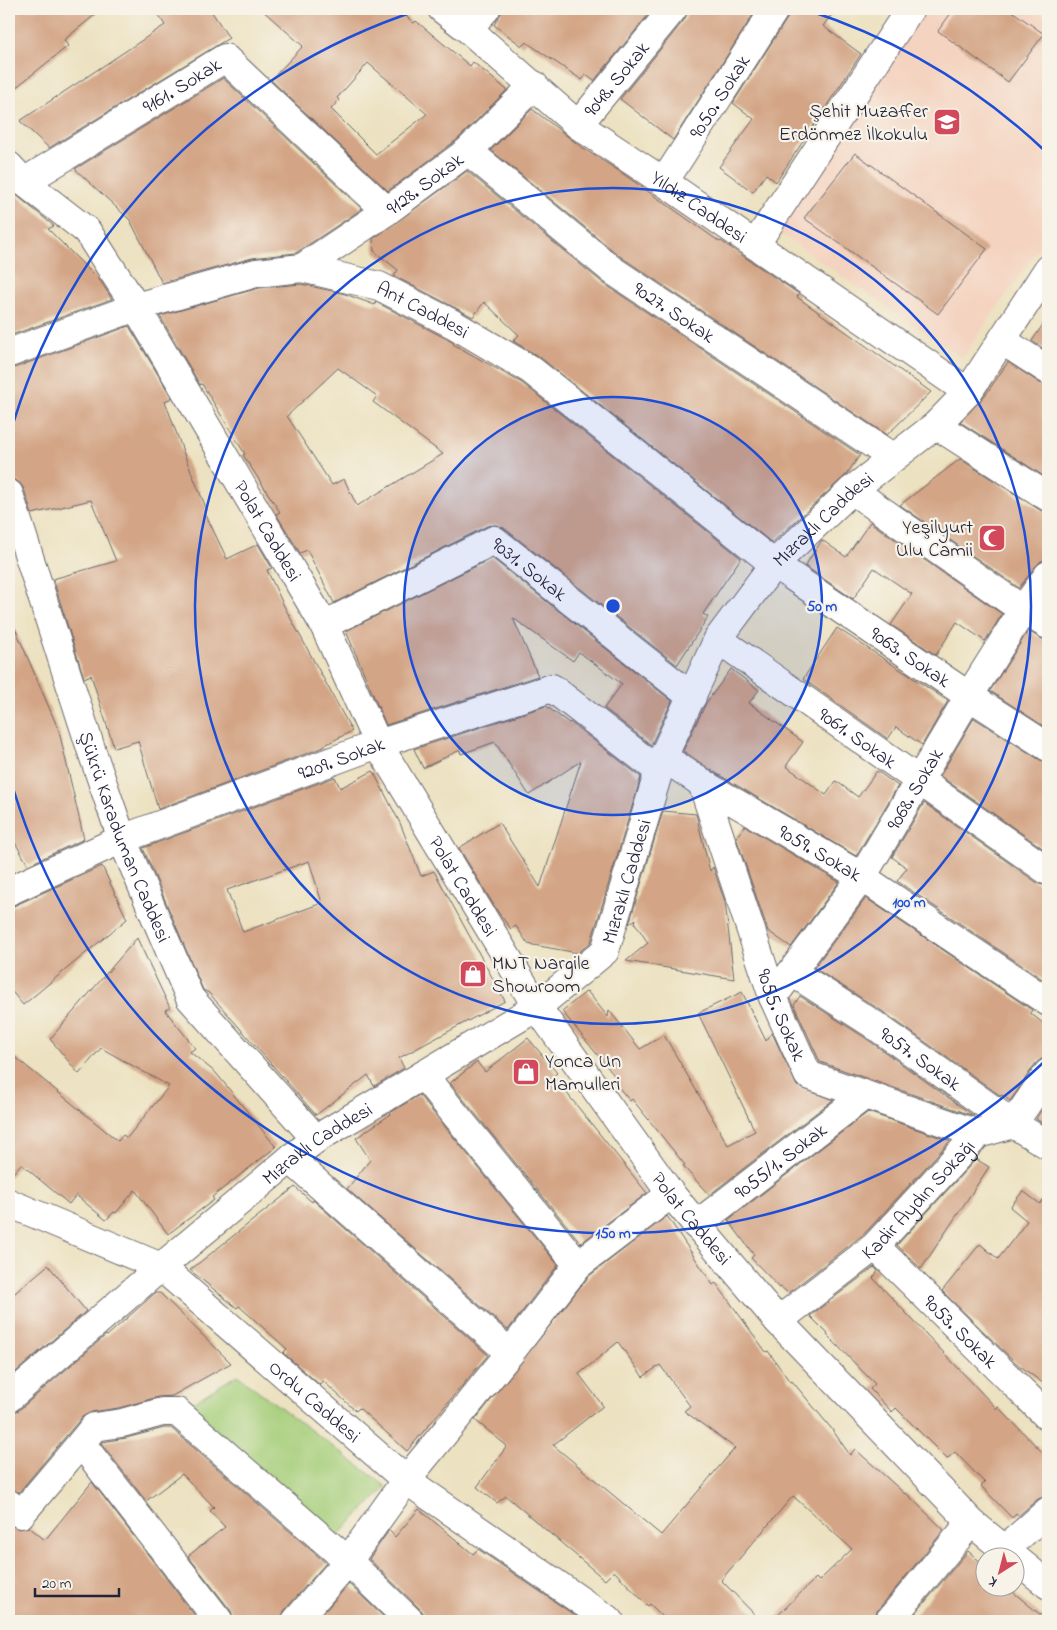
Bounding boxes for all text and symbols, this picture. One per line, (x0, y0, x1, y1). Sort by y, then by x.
street label: 9048. Sokak (578, 36, 658, 124)
street label: 9050. Sokak (683, 50, 759, 145)
street label: 9161. Sokak (138, 52, 228, 122)
place label: Şehit Muzaffer Erdönmez İlkokulu (779, 98, 929, 150)
school or university icon: Şehit Muzaffer Erdönmez İlkokulu (932, 107, 962, 137)
street label: 9128. Sokak (381, 147, 471, 224)
street label: Yıldız Caddesi (644, 165, 752, 252)
street label: Ant Caddesi (371, 275, 474, 347)
street label: 9027. Sokak (626, 276, 720, 352)
street label: Mızraklı Caddesi (767, 466, 881, 575)
street label: Polat Caddesi (225, 476, 307, 588)
place label: Yeşilyurt Ulu Camii (896, 514, 973, 566)
mosque icon: Yeşilyurt Ulu Camii (977, 523, 1007, 553)
street label: 9031. Sokak (484, 531, 573, 610)
text: 50 m (807, 596, 838, 618)
centre of rings (604, 597, 622, 615)
street label: 9063. Sokak (863, 621, 956, 696)
street label: 9061. Sokak (811, 702, 902, 777)
street label: Şükrü Karaduman Caddesi (69, 728, 177, 948)
street label: 9209. Sokak (294, 731, 389, 789)
street label: 9068. Sokak (881, 743, 952, 837)
street label: Mızraklı Caddesi (596, 816, 661, 948)
street label: 9059. Sokak (772, 819, 866, 891)
street label: Polat Caddesi (420, 831, 503, 943)
text: 100 m (892, 892, 926, 914)
place label: MNT Nargile Showroom (492, 950, 590, 1002)
shop icon: MNT Nargile Showroom (458, 959, 488, 989)
street label: 9055. Sokak (748, 965, 812, 1067)
street label: 9057. Sokak (872, 1021, 966, 1100)
place label: Yonca Un Mamulleri (545, 1048, 621, 1100)
shop icon: Yonca Un Mamulleri (511, 1057, 541, 1087)
street label: Mızraklı Caddesi (257, 1097, 379, 1193)
street label: 9055/1. Sokak (729, 1117, 834, 1207)
street label: Kadir Aydın Sokağı (856, 1134, 983, 1268)
street label: Polat Caddesi (643, 1167, 737, 1273)
text: 150 m (595, 1223, 631, 1245)
street label: 9053. Sokak (916, 1289, 1003, 1377)
street label: Ordu Caddesi (261, 1354, 366, 1451)
north arrow (974, 1548, 1024, 1598)
scale bar (35, 1565, 119, 1597)
text: K (983, 1570, 1002, 1592)
text: 20 m (42, 1573, 72, 1595)

